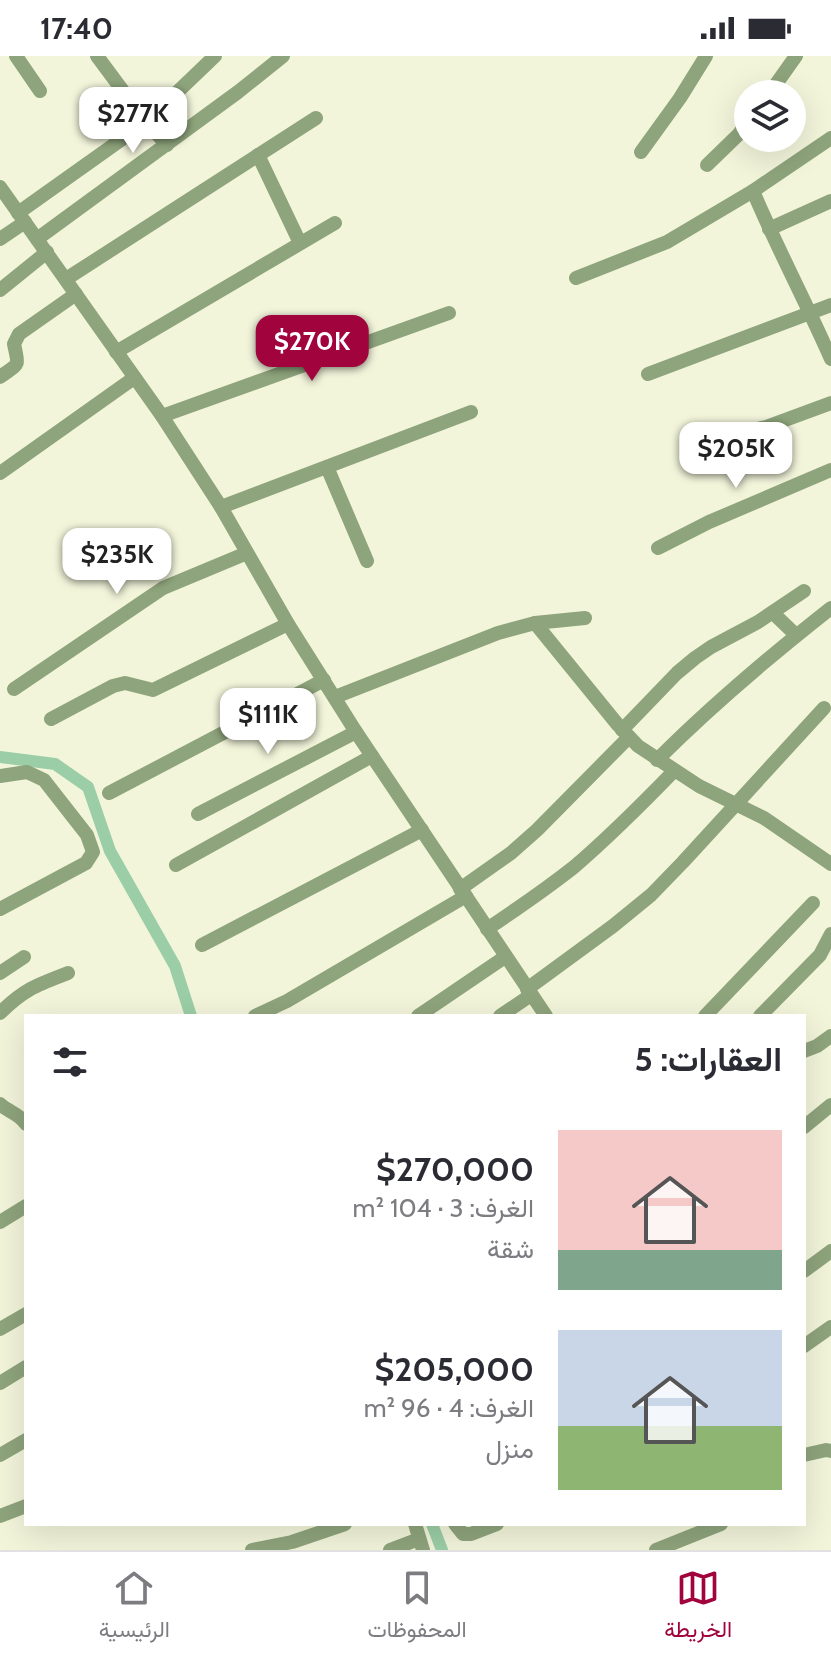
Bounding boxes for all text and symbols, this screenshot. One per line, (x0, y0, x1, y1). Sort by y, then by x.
text: 17:40 (40, 10, 113, 47)
map controls (734, 80, 806, 152)
button: layers (734, 80, 806, 152)
pin: $277K (77, 87, 189, 155)
text: $277K (97, 97, 169, 129)
pin: $270K (256, 315, 368, 383)
text: $270K (274, 325, 350, 357)
pin: $205K (680, 422, 792, 490)
text: $205K (697, 432, 775, 464)
pin: $235K (61, 528, 173, 596)
text: $235K (80, 538, 154, 570)
pin: $111K (212, 688, 324, 756)
text: $111K (238, 698, 298, 730)
text: العقارات: 5 (635, 1038, 782, 1080)
icon: filters (48, 1040, 92, 1084)
text: $270,000 (376, 1148, 534, 1190)
icon: home (622, 1162, 718, 1258)
text: الغرف: 3 · 104 m² (353, 1192, 534, 1224)
text: شقة (487, 1233, 534, 1265)
text: $205,000 (374, 1348, 534, 1390)
icon: home (622, 1362, 718, 1458)
text: الغرف: 4 · 96 m² (364, 1392, 534, 1424)
text: منزل (485, 1433, 534, 1465)
tab: الرئيسية (99, 1566, 170, 1649)
tab: المحفوظات (368, 1566, 467, 1649)
tab: الخريطة (664, 1566, 732, 1649)

